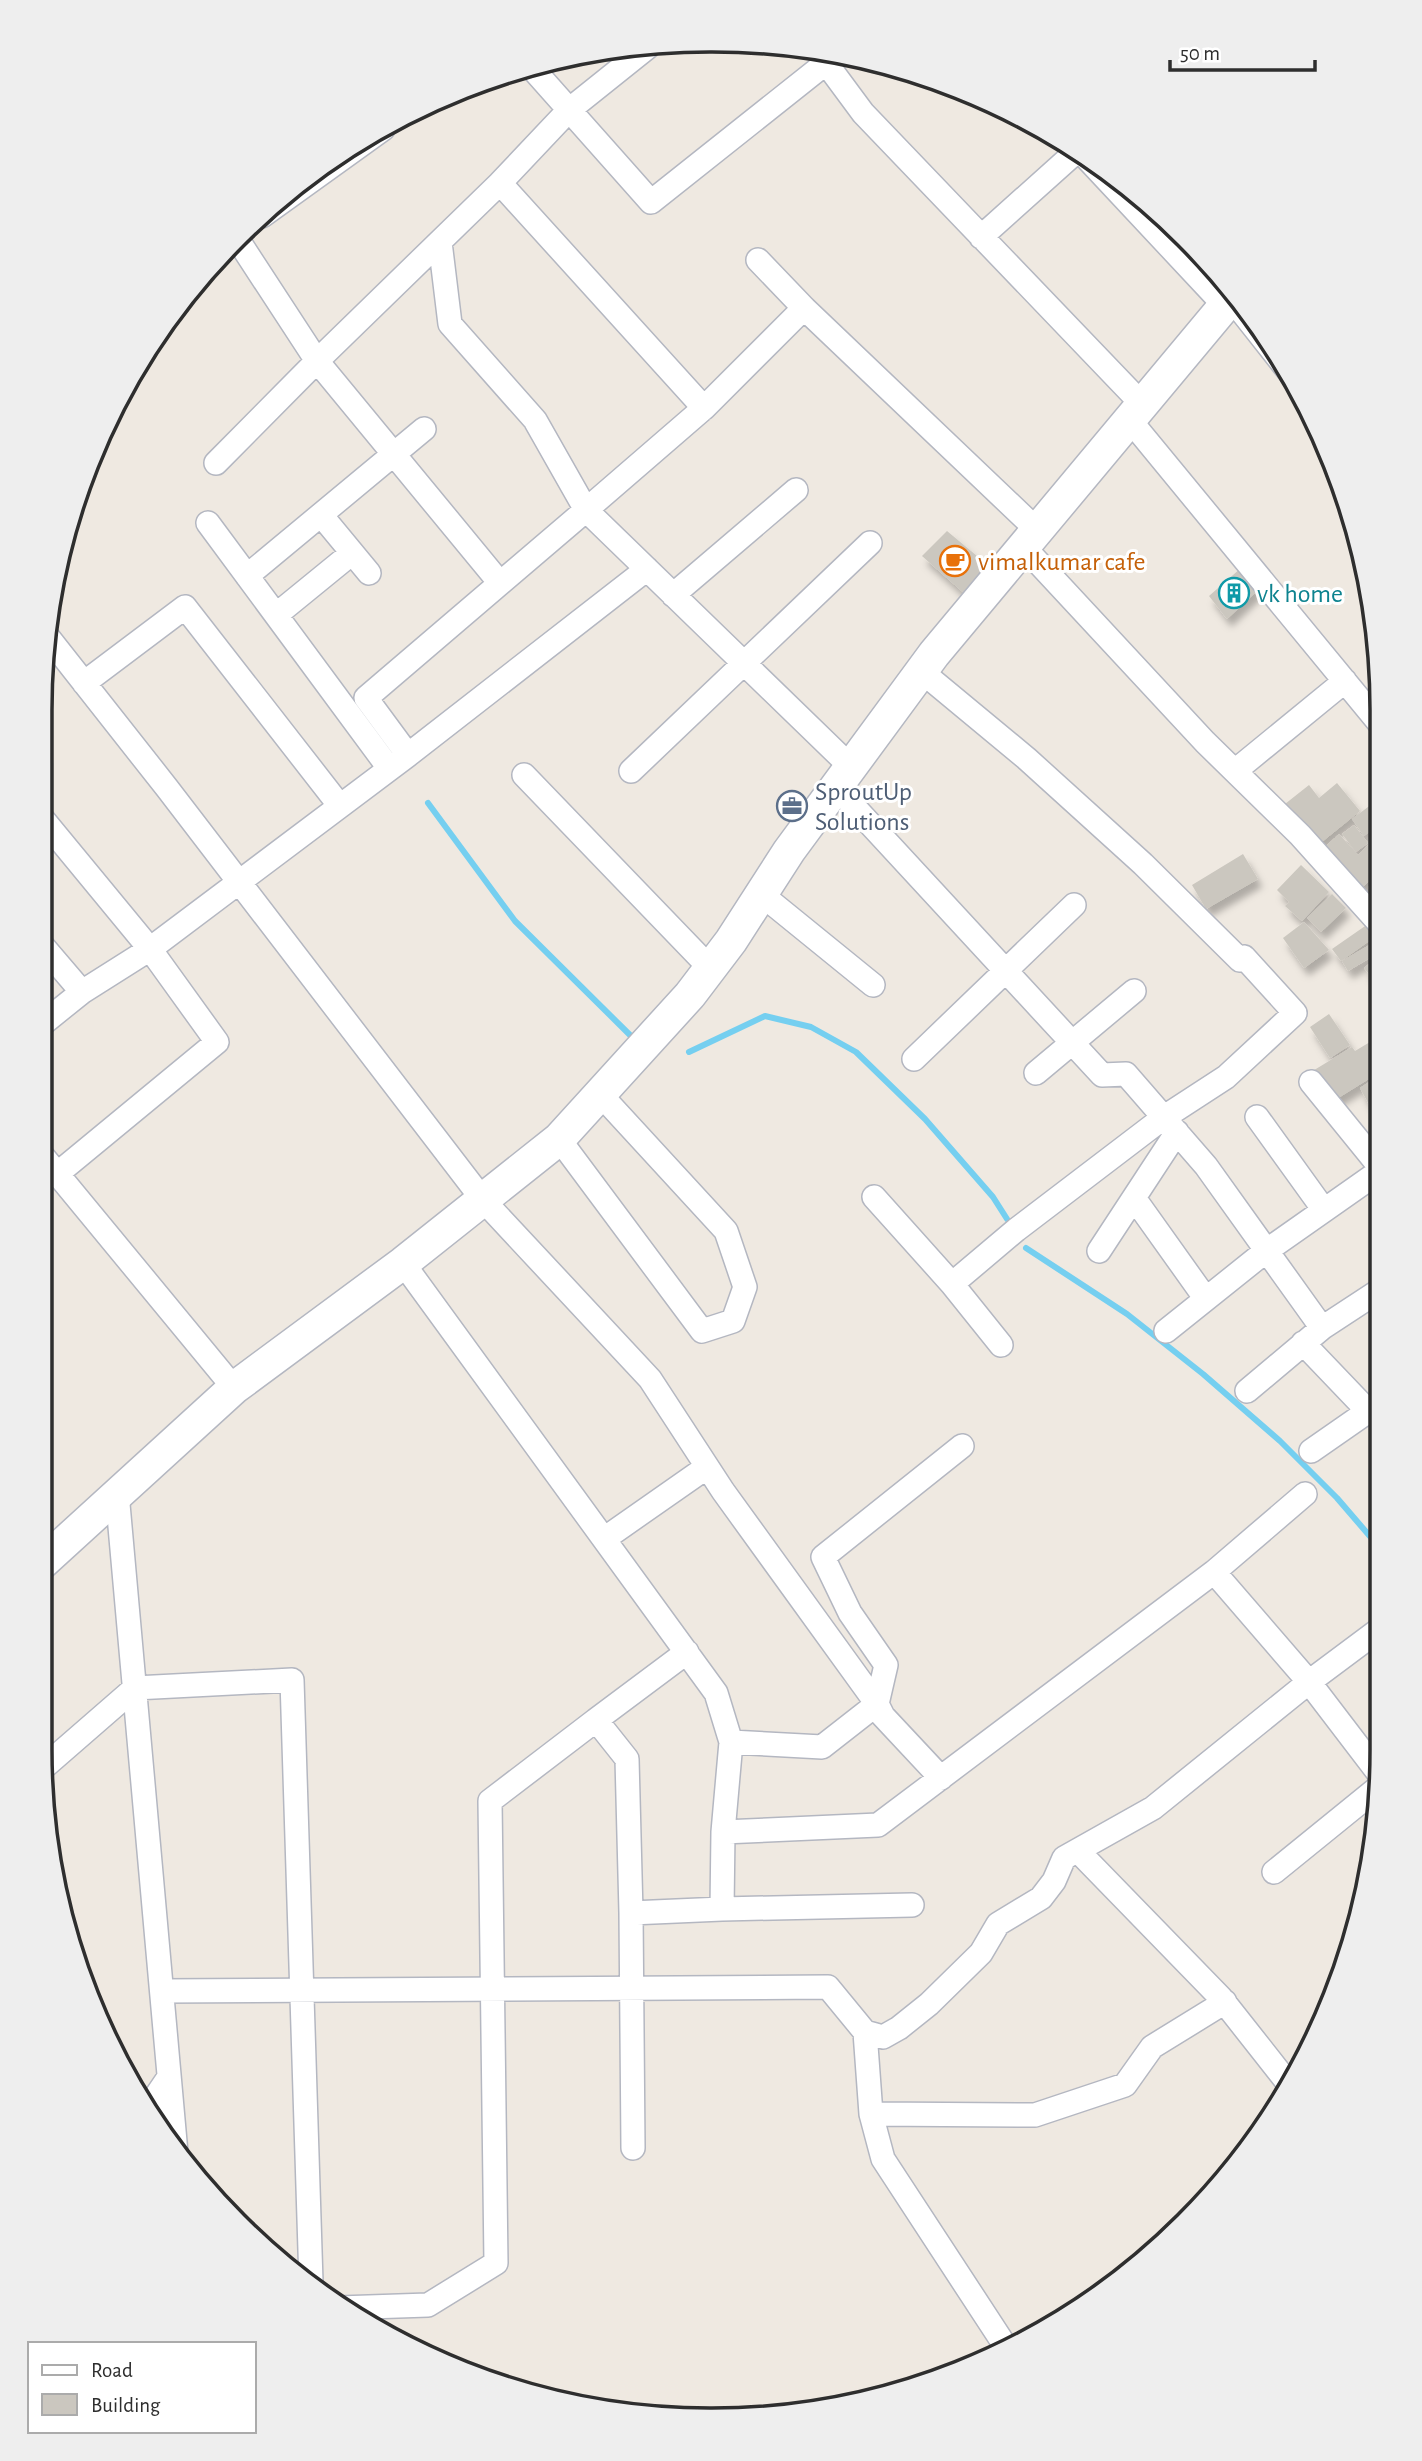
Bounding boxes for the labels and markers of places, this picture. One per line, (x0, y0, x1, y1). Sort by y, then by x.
cafe icon: vimalkumar cafe (938, 544, 972, 578)
place label: vimalkumar cafe (978, 549, 1146, 575)
building icon: vk home (1217, 576, 1251, 610)
place label: vk home (1257, 581, 1343, 607)
place label: SproutUp Solutions (815, 779, 912, 835)
office icon: SproutUp Solutions (775, 789, 809, 823)

